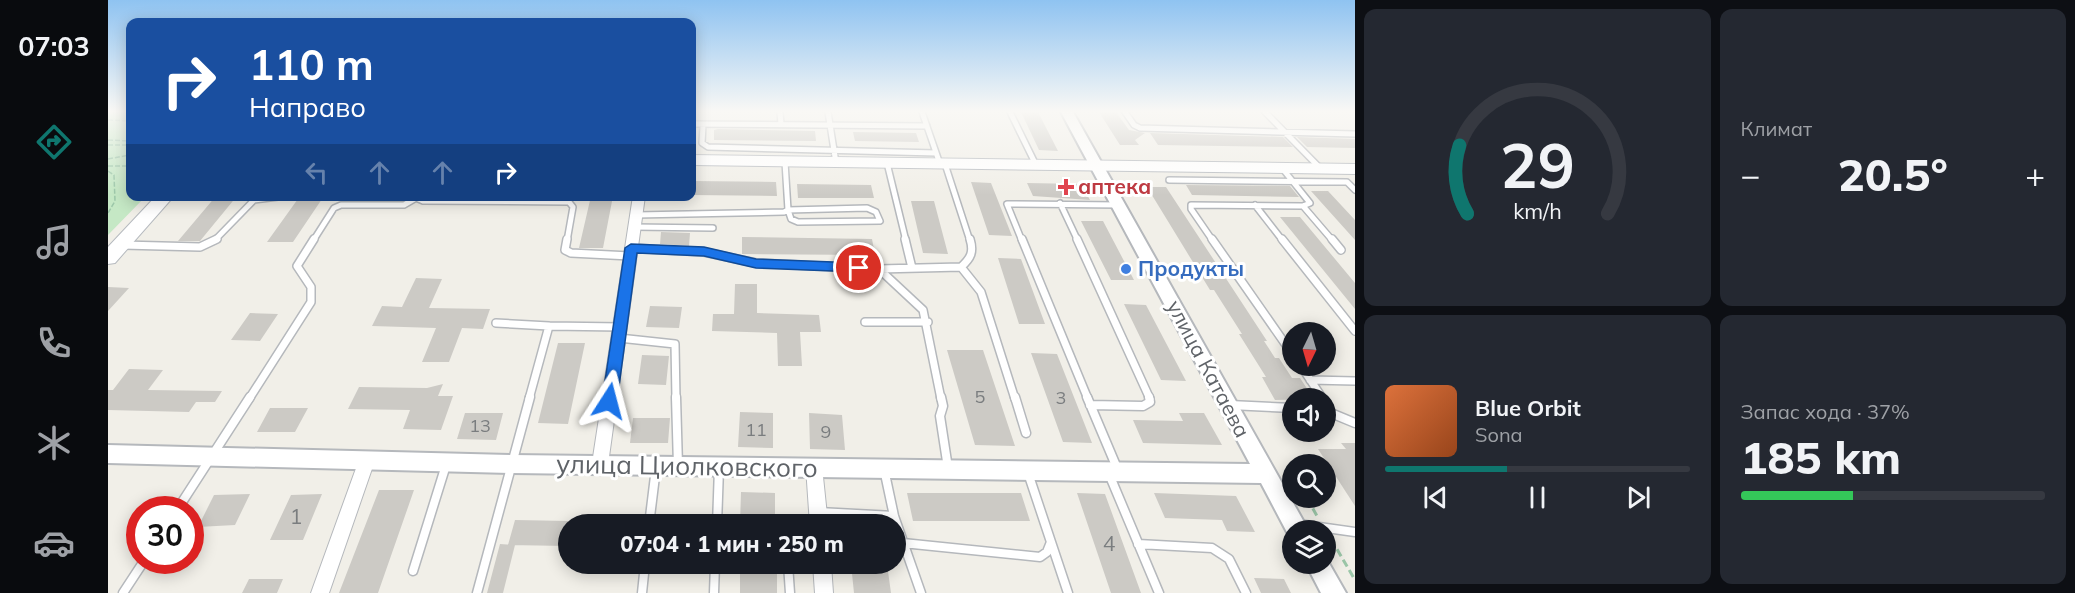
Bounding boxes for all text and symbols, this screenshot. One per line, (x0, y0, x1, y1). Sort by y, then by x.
text: 07:03 (18, 29, 90, 63)
text: 110 m (249, 38, 374, 91)
icon: right (150, 42, 228, 120)
text: Направо (249, 90, 366, 124)
text: Климат (1741, 116, 1812, 141)
icon: directions (33, 121, 75, 163)
text: 29 (1500, 125, 1575, 204)
text: 20.5° (1838, 146, 1948, 202)
text: − (1741, 154, 1760, 195)
text: + (2025, 154, 2045, 195)
icon: left (300, 156, 333, 189)
icon: ahead (363, 156, 396, 189)
icon: ahead (426, 156, 459, 189)
icon: right (489, 156, 522, 189)
place label: аптека (1078, 173, 1151, 199)
marker: аптека (1059, 180, 1073, 194)
text: km/h (1513, 198, 1561, 225)
icon: music (33, 221, 75, 263)
pin (833, 242, 884, 293)
icon: arrive (842, 251, 875, 284)
place label: Продукты (1138, 255, 1244, 281)
marker: Продукты (1119, 262, 1133, 276)
street label: улица Катаева (1162, 295, 1256, 442)
icon: phone (33, 322, 75, 364)
north arrow (1282, 322, 1336, 376)
map controls (1282, 322, 1336, 574)
position arrow (577, 369, 641, 433)
house number: 5 (975, 385, 986, 408)
house number: 3 (1056, 386, 1066, 409)
button: sound (1282, 388, 1336, 442)
text: Blue Orbit (1475, 394, 1581, 422)
text: Запас хода · 37% (1741, 399, 1910, 424)
house number: 13 (469, 414, 491, 437)
house number: 11 (745, 418, 767, 441)
house number: 9 (821, 420, 831, 443)
icon: climate (33, 422, 75, 464)
text: Sona (1475, 422, 1523, 447)
text: 185 km (1741, 429, 1901, 485)
street label: улица Циолковского (556, 447, 818, 484)
button: search (1282, 454, 1336, 508)
icon: previous (1419, 481, 1452, 514)
icon: pause (1521, 481, 1554, 514)
icon: next (1622, 481, 1655, 514)
speed limit sign: 30 (126, 496, 204, 574)
house number: 1 (290, 503, 302, 529)
button: layers (1282, 520, 1336, 574)
icon: car (33, 522, 75, 564)
text: 07:04 · 1 мин · 250 m (620, 530, 844, 558)
house number: 4 (1103, 530, 1116, 556)

